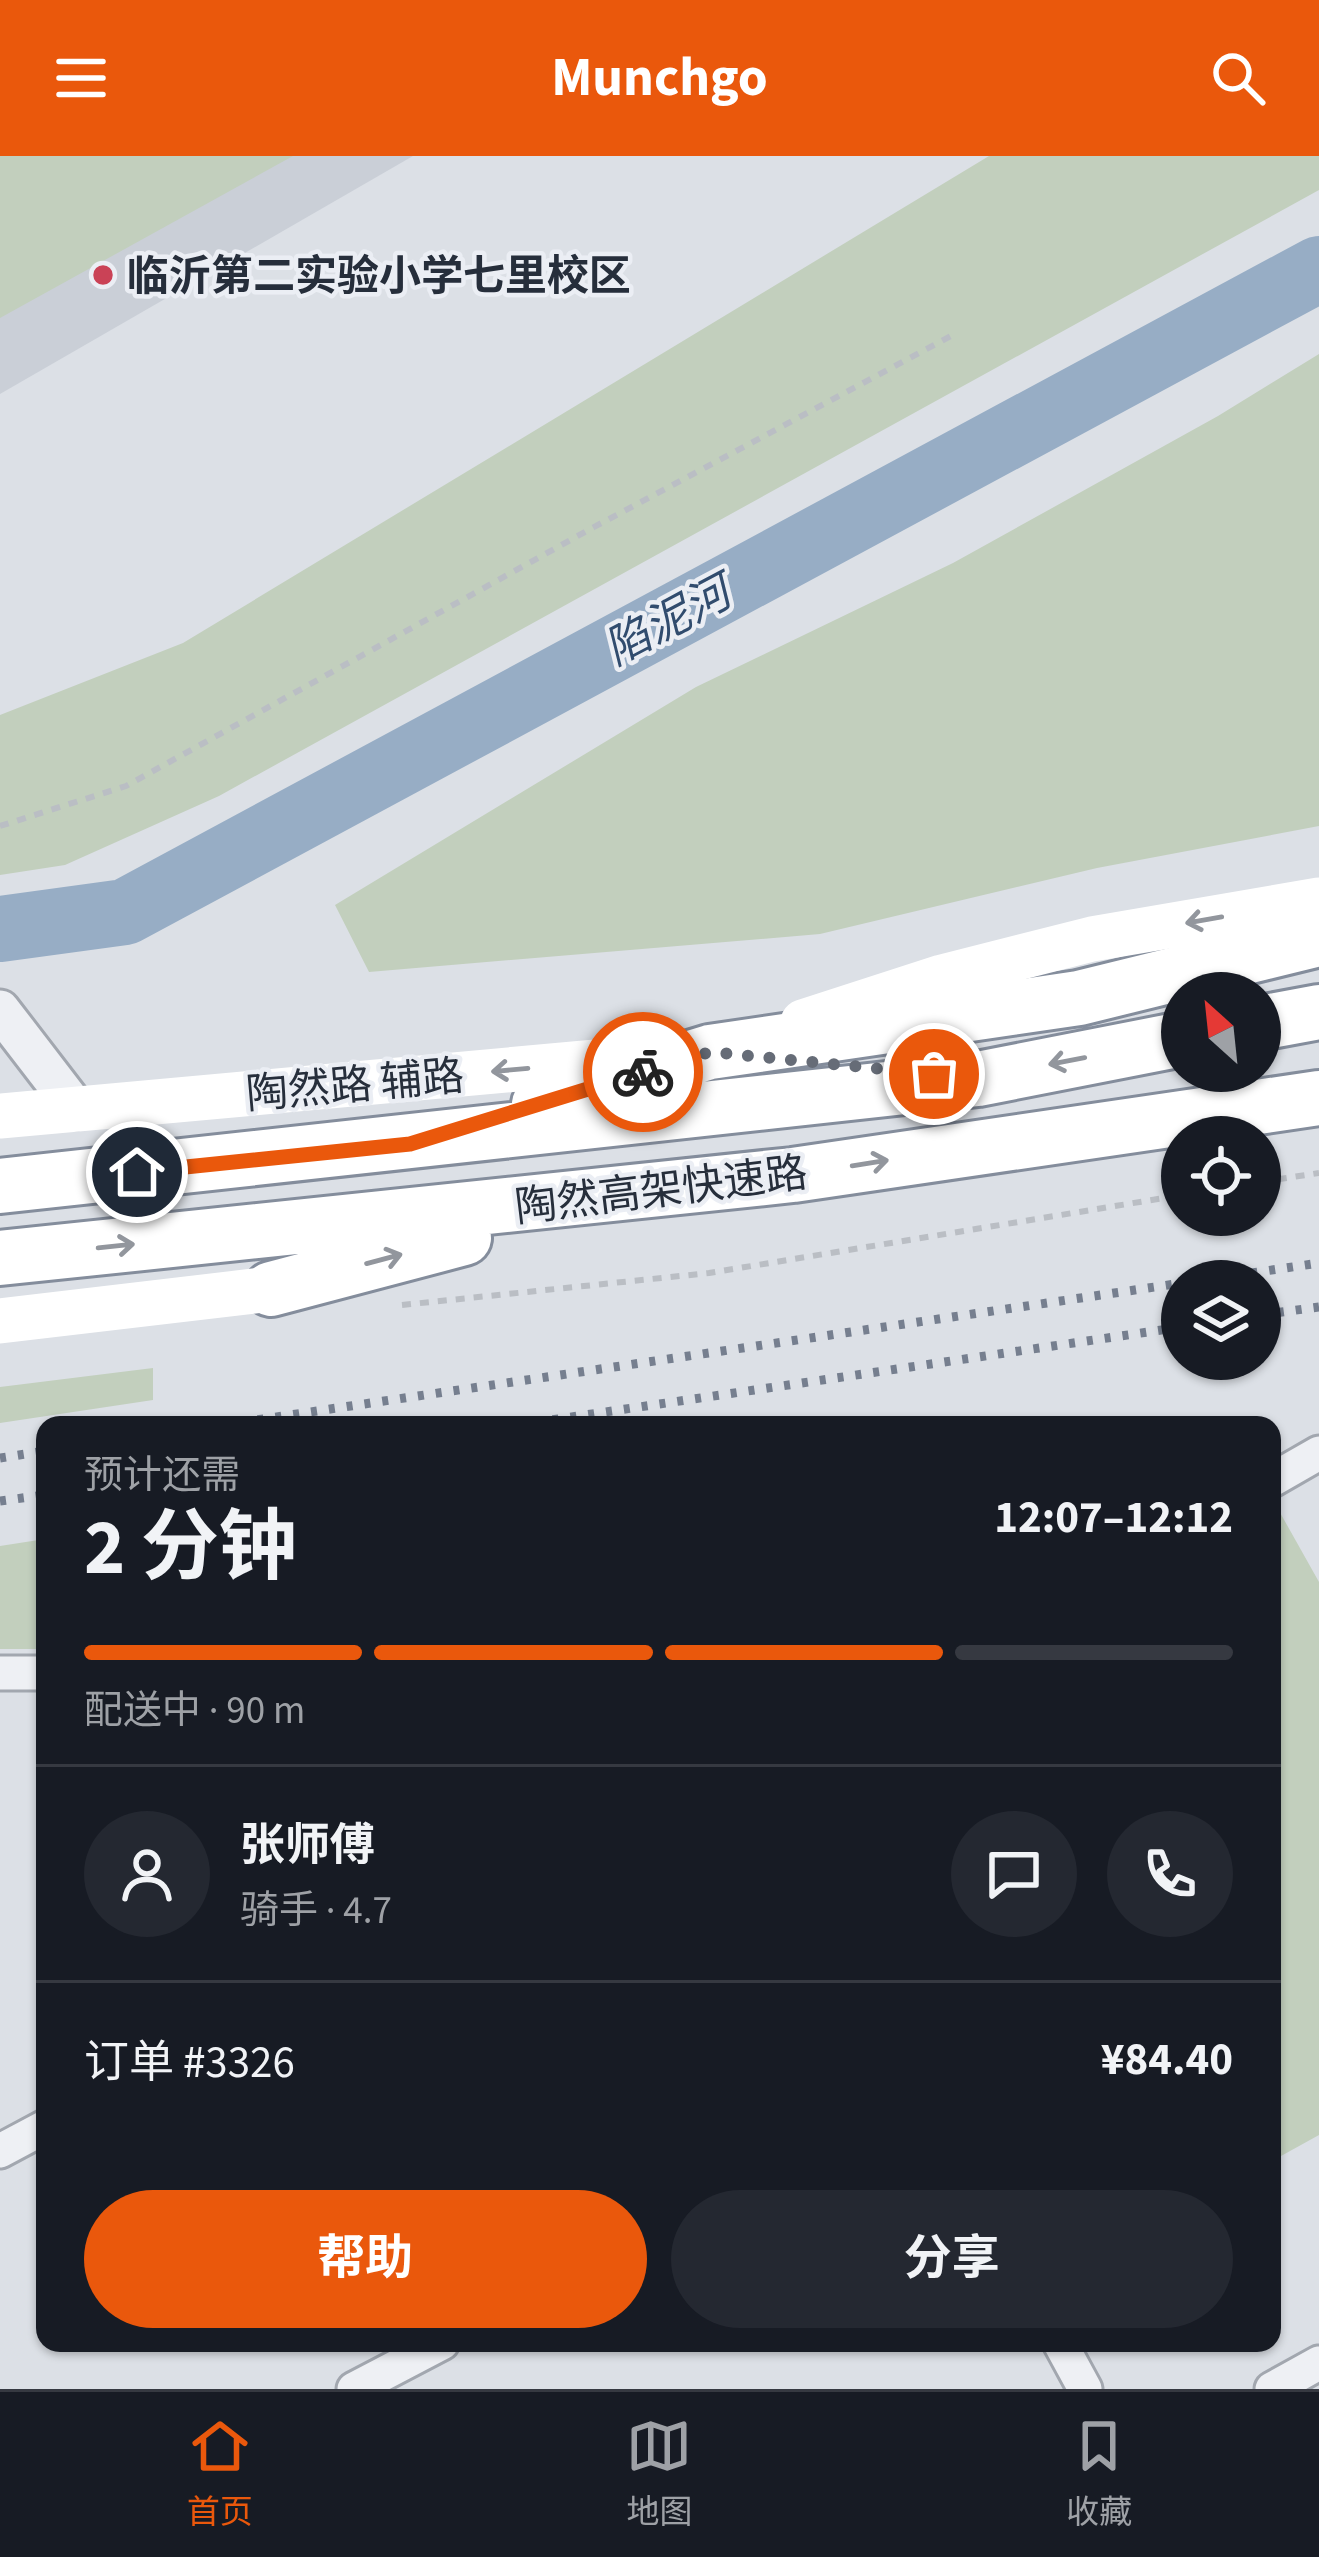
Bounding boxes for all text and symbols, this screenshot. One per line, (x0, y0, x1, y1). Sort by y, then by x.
text: Munchgo (551, 40, 768, 117)
icon: menu (48, 45, 114, 111)
icon: search (1205, 45, 1271, 111)
place label: 临沂第二实验小学七里校区 (127, 247, 631, 307)
marker: 临沂第二实验小学七里校区 (90, 262, 116, 288)
water label: 陷泥河 (593, 558, 750, 682)
one-way arrow (1185, 910, 1224, 933)
north arrow (1161, 972, 1281, 1092)
map controls (1161, 972, 1281, 1380)
courier (583, 1012, 703, 1132)
pin (883, 1023, 985, 1125)
icon: bike (610, 1039, 676, 1105)
icon: bag (901, 1041, 967, 1107)
street label: 陶然路 辅路 (244, 1047, 467, 1125)
one-way arrow (1049, 1051, 1088, 1073)
one-way arrow (491, 1058, 530, 1081)
button: locate (1161, 1116, 1281, 1236)
pin (86, 1121, 188, 1223)
icon: home (104, 1139, 170, 1205)
street label: 陶然高架快速路 (512, 1143, 811, 1239)
one-way arrow (850, 1151, 889, 1174)
one-way arrow (96, 1234, 135, 1257)
one-way arrow (364, 1247, 402, 1269)
button: layers (1161, 1260, 1281, 1380)
text: 预计还需 (84, 1448, 240, 1504)
text: 12:07–12:12 (994, 1486, 1233, 1550)
text: 2 分钟 (84, 1493, 297, 1604)
text: 配送中 · 90 m (84, 1683, 305, 1739)
button: person (84, 1811, 210, 1937)
button: chat (951, 1811, 1077, 1937)
button: phone (1107, 1811, 1233, 1937)
text: 张师傅 (240, 1814, 375, 1878)
text: 骑手 · 4.7 (240, 1883, 392, 1939)
text: ¥84.40 (1101, 2028, 1233, 2092)
text: 订单 #3326 (84, 2031, 295, 2095)
button: 帮助 (84, 2190, 647, 2328)
button: 分享 (671, 2190, 1233, 2328)
tab: 首页 (187, 2413, 253, 2536)
tab: 地图 (626, 2413, 692, 2536)
tab: 收藏 (1066, 2413, 1132, 2536)

